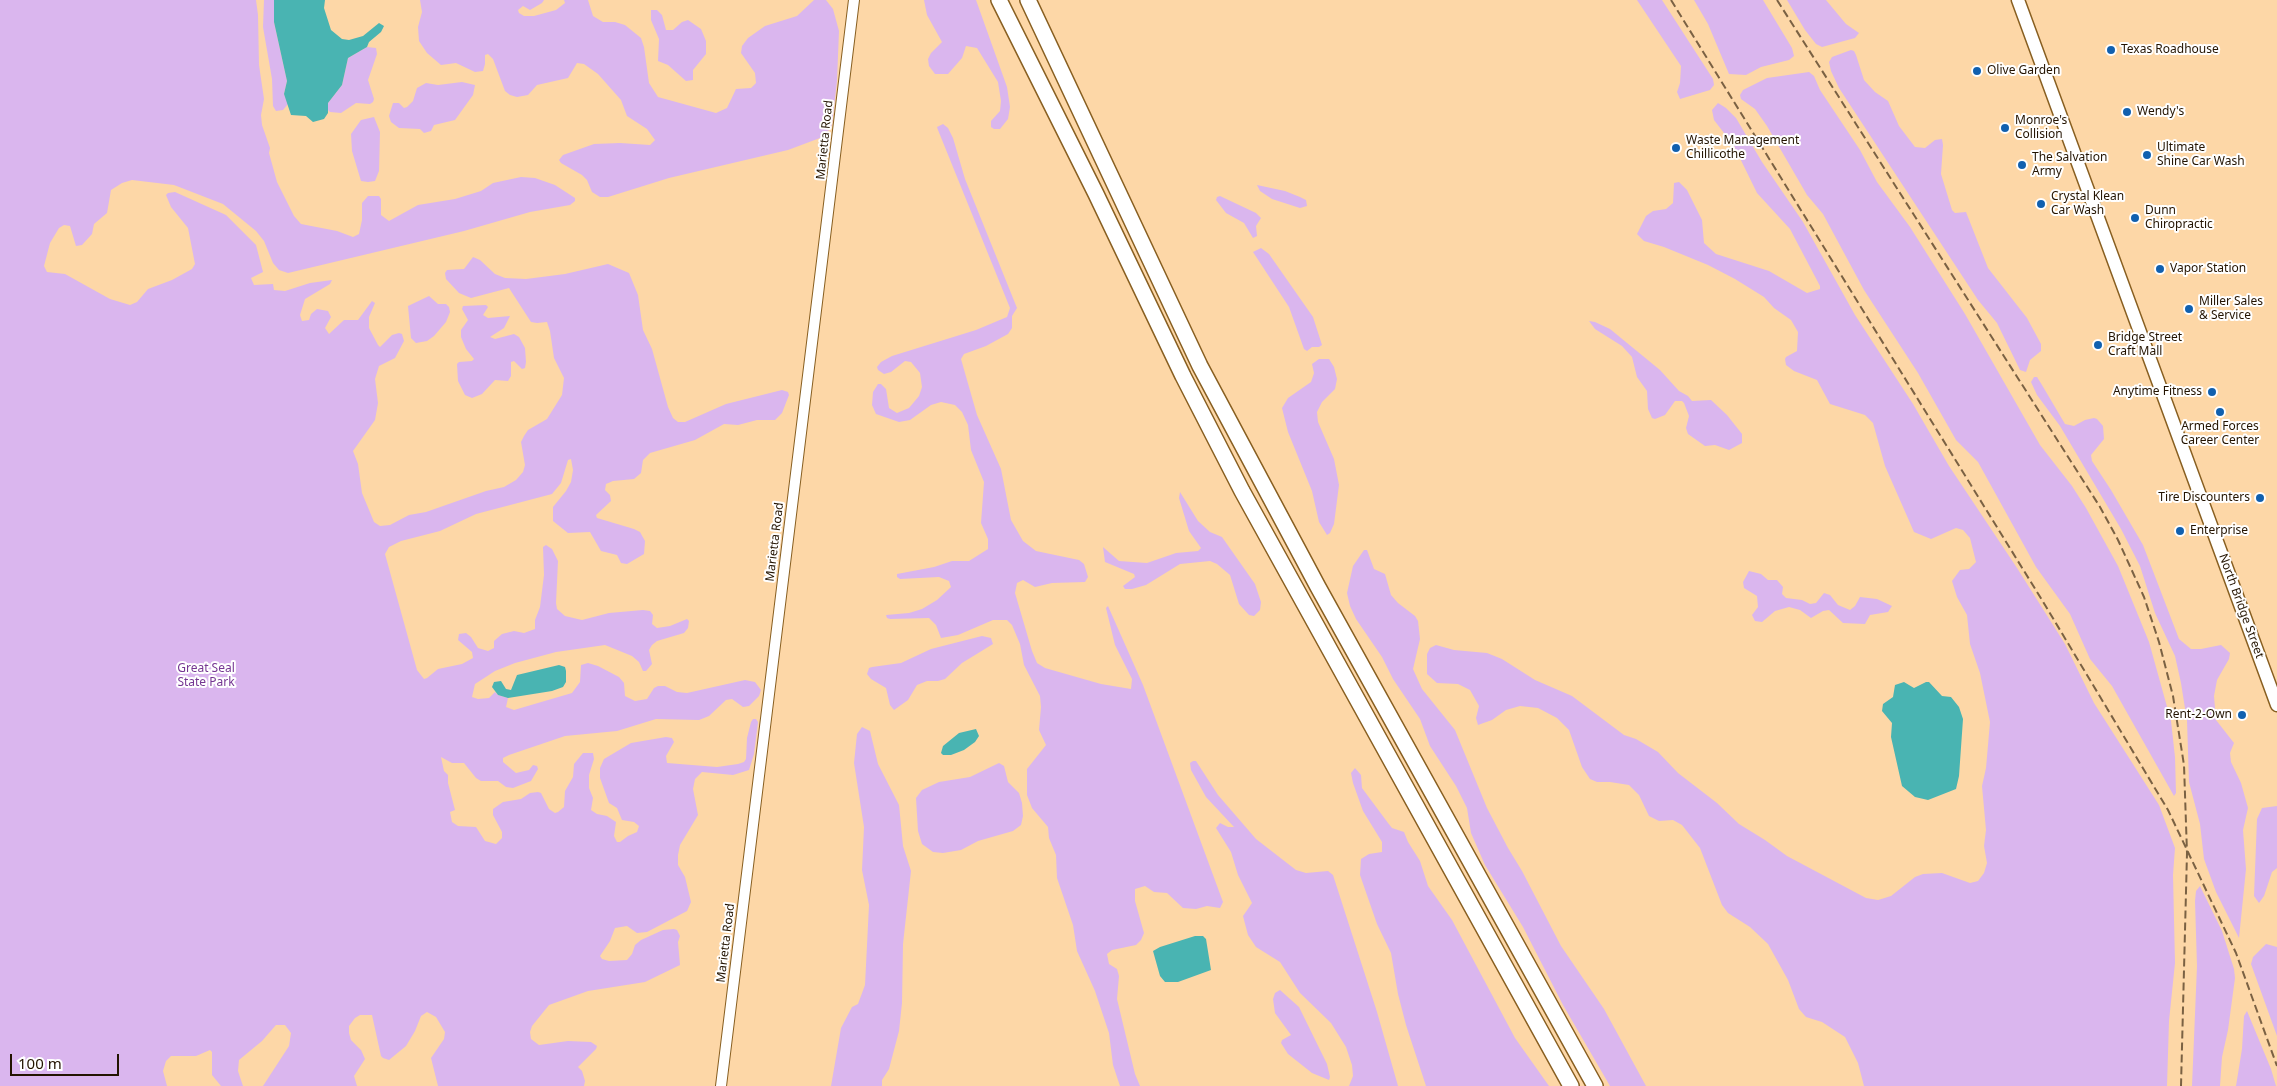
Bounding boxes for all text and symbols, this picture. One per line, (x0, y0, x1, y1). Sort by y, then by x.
place label: Texas Roadhouse (2121, 43, 2219, 57)
marker: Texas Roadhouse (2105, 44, 2117, 56)
place label: Olive Garden (1987, 64, 2060, 78)
marker: Olive Garden (1971, 65, 1983, 77)
street label: Marietta Road (814, 100, 836, 180)
place label: Wendy's (2137, 105, 2184, 119)
marker: Wendy's (2121, 106, 2133, 118)
place label: Monroe's Collision (2015, 114, 2067, 142)
marker: Monroe's Collision (1999, 122, 2011, 134)
place label: Waste Management Chillicothe (1686, 134, 1799, 162)
place label: Ultimate Shine Car Wash (2157, 141, 2245, 169)
marker: Waste Management Chillicothe (1670, 142, 1682, 154)
marker: Ultimate Shine Car Wash (2141, 149, 2153, 161)
place label: The Salvation Army (2032, 151, 2107, 179)
marker: The Salvation Army (2016, 159, 2028, 171)
place label: Crystal Klean Car Wash (2051, 190, 2124, 218)
marker: Crystal Klean Car Wash (2035, 198, 2047, 210)
place label: Dunn Chiropractic (2145, 204, 2213, 232)
marker: Dunn Chiropractic (2129, 212, 2141, 224)
place label: Vapor Station (2170, 262, 2246, 276)
marker: Vapor Station (2154, 263, 2166, 275)
place label: Miller Sales & Service (2199, 295, 2263, 323)
marker: Miller Sales & Service (2183, 303, 2195, 315)
place label: Bridge Street Craft Mall (2108, 331, 2182, 359)
marker: Bridge Street Craft Mall (2092, 339, 2104, 351)
place label: Anytime Fitness (2113, 385, 2202, 399)
marker: Anytime Fitness (2206, 386, 2218, 398)
marker: Armed Forces Career Center (2214, 406, 2226, 418)
place label: Armed Forces Career Center (2181, 420, 2259, 448)
place label: Tire Discounters (2158, 491, 2250, 505)
marker: Tire Discounters (2254, 492, 2266, 504)
street label: Marietta Road (763, 502, 787, 582)
place label: Enterprise (2190, 524, 2248, 538)
marker: Enterprise (2174, 525, 2186, 537)
street label: North Bridge Street (2215, 552, 2267, 660)
park label: Great Seal State Park (177, 662, 235, 690)
place label: Rent-2-Own (2165, 708, 2232, 722)
marker: Rent-2-Own (2236, 709, 2248, 721)
street label: Marietta Road (714, 903, 738, 983)
scale bar (12, 1044, 121, 1076)
text: 100 m (18, 1053, 62, 1073)

